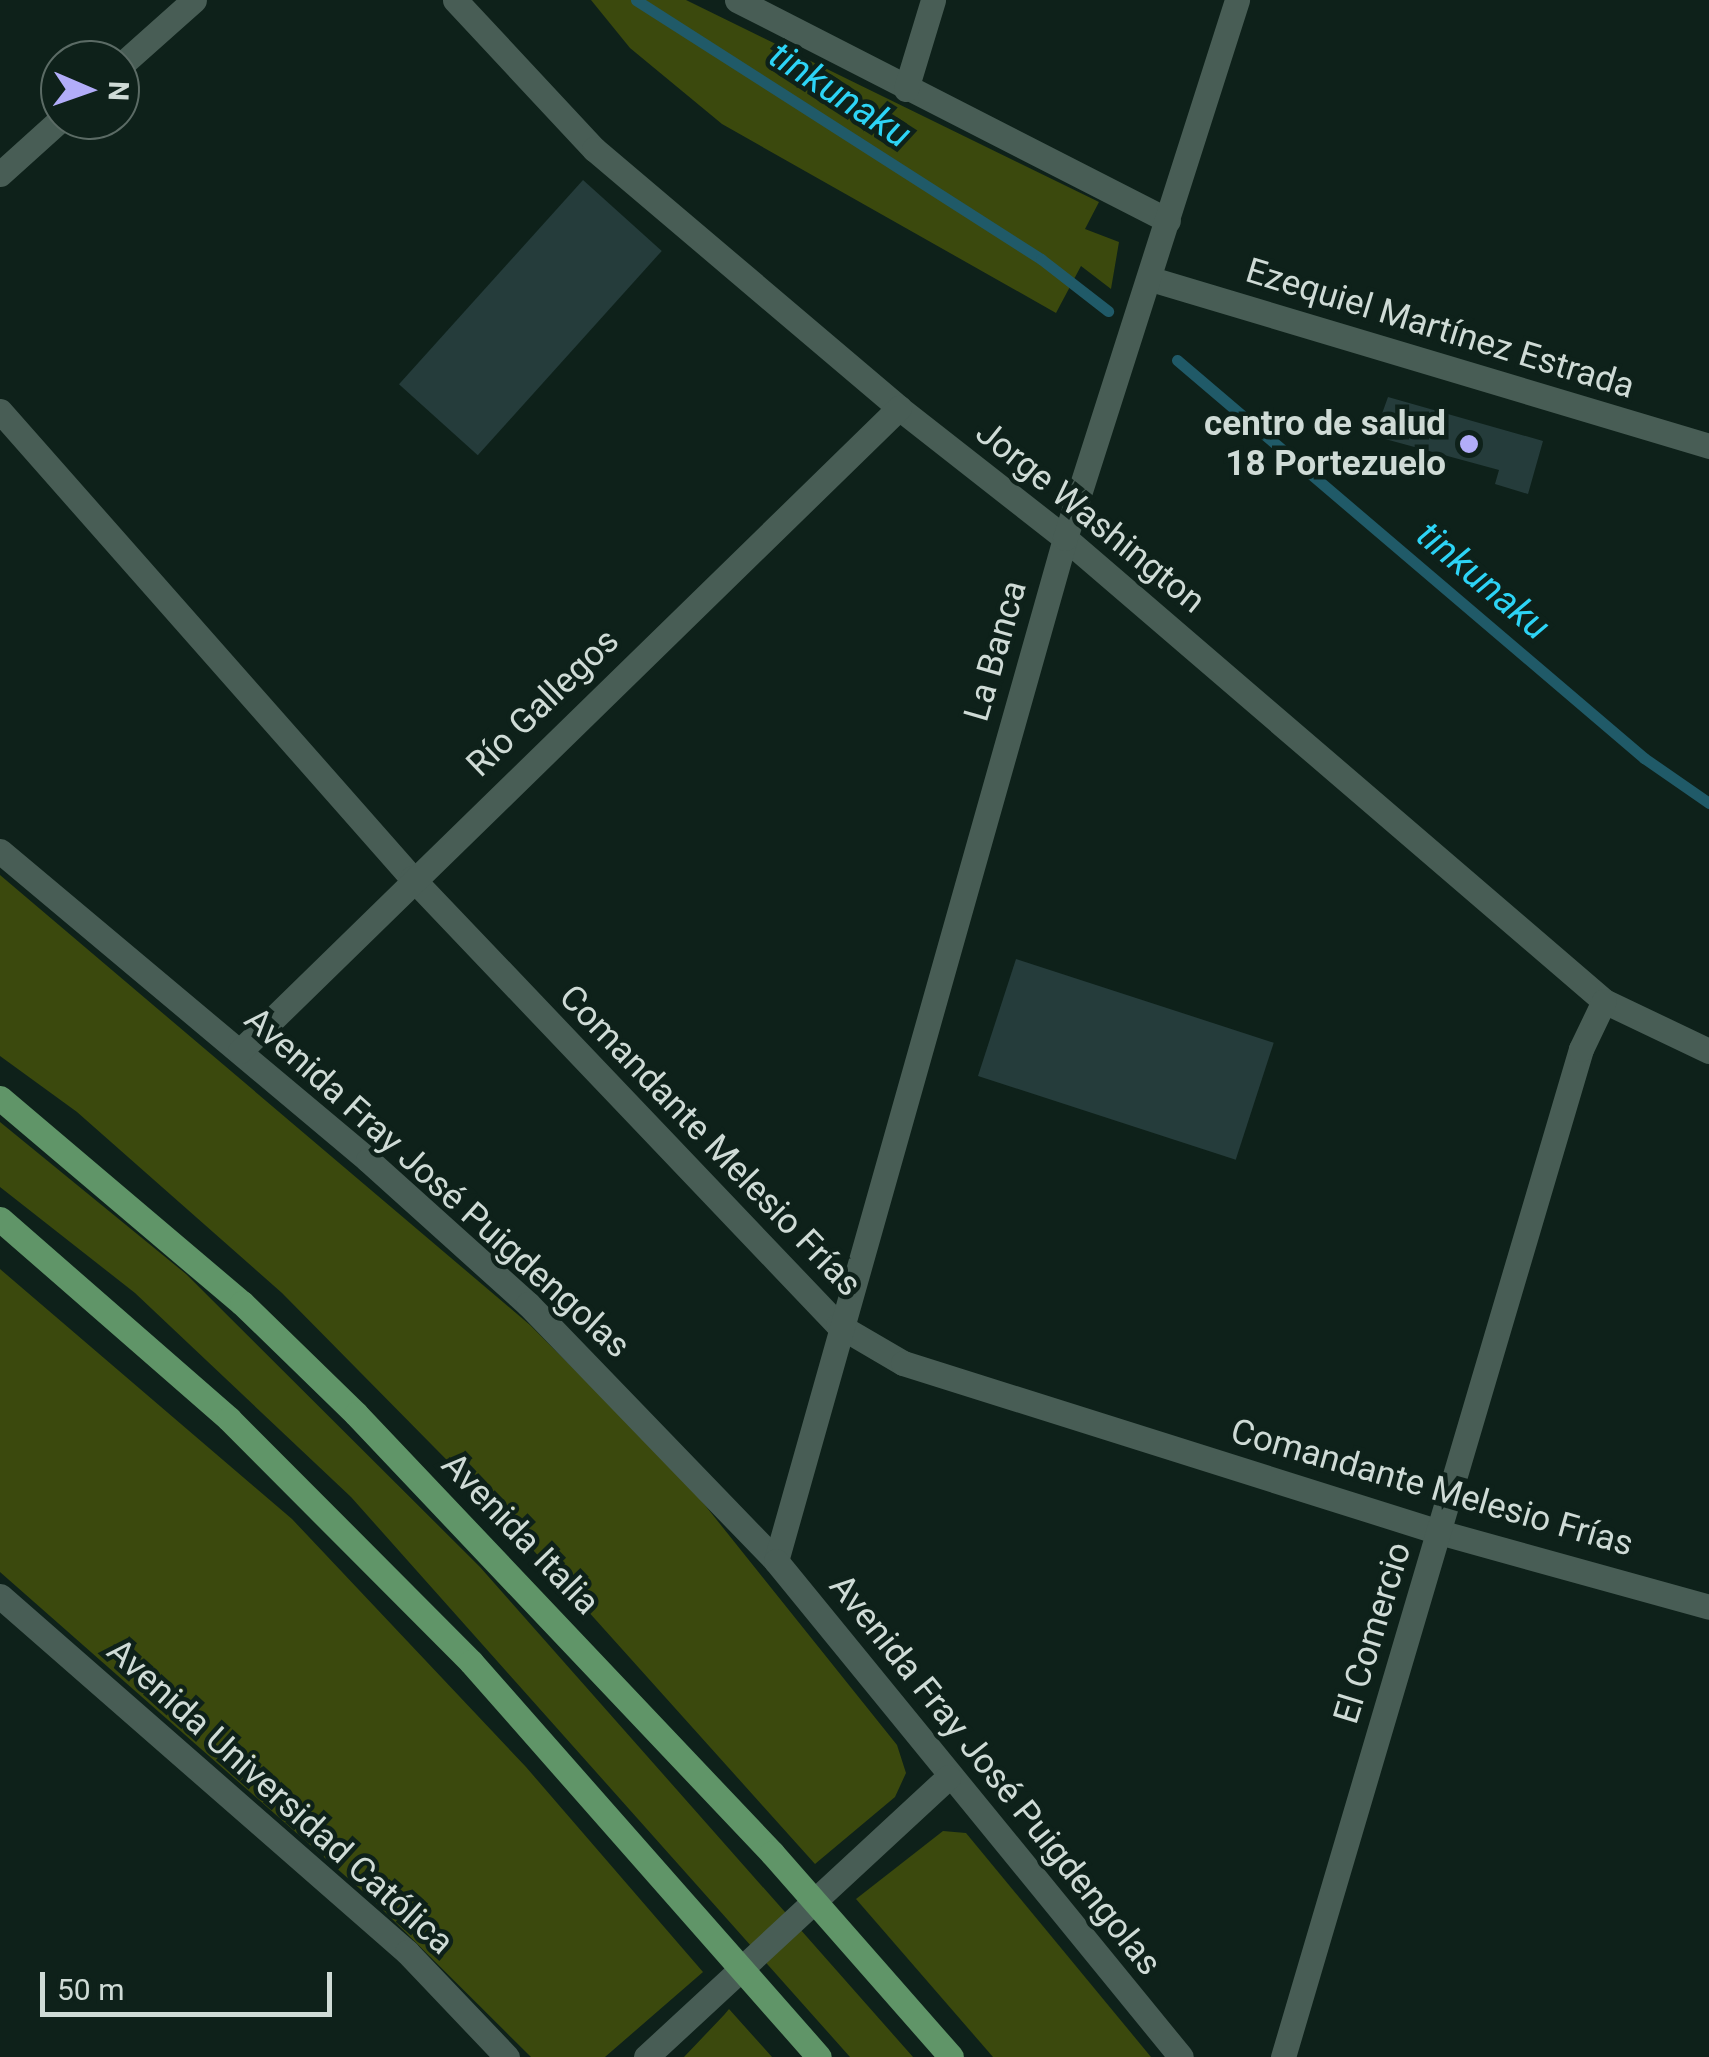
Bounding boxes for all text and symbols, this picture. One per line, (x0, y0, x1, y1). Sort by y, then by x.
water label: tinkunaku (761, 32, 919, 158)
north arrow (40, 40, 140, 140)
text: N (102, 81, 135, 101)
street label: Ezequiel Martínez Estrada (1241, 250, 1639, 408)
place label: centro de salud 18 Portezuelo (1204, 403, 1446, 485)
street label: Jorge Washington (967, 412, 1213, 622)
marker: centro de salud 18 Portezuelo (1456, 431, 1482, 457)
water label: tinkunaku (1407, 512, 1559, 650)
street label: La Banca (956, 576, 1036, 726)
street label: Río Gallegos (458, 620, 628, 786)
street label: Comandante Melesio Frías (550, 977, 870, 1305)
street label: Avenida Fray José Puigdengolas (236, 999, 638, 1367)
street label: Comandante Melesio Frías (1226, 1410, 1638, 1566)
street label: Avenida Italia (432, 1444, 608, 1624)
street label: El Comercio (1326, 1537, 1420, 1729)
street label: Avenida Fray José Puigdengolas (820, 1566, 1170, 1984)
street label: Avenida Universidad Católica (98, 1630, 462, 1964)
scale bar (45, 1952, 338, 2014)
text: 50 m (57, 1972, 124, 2007)

